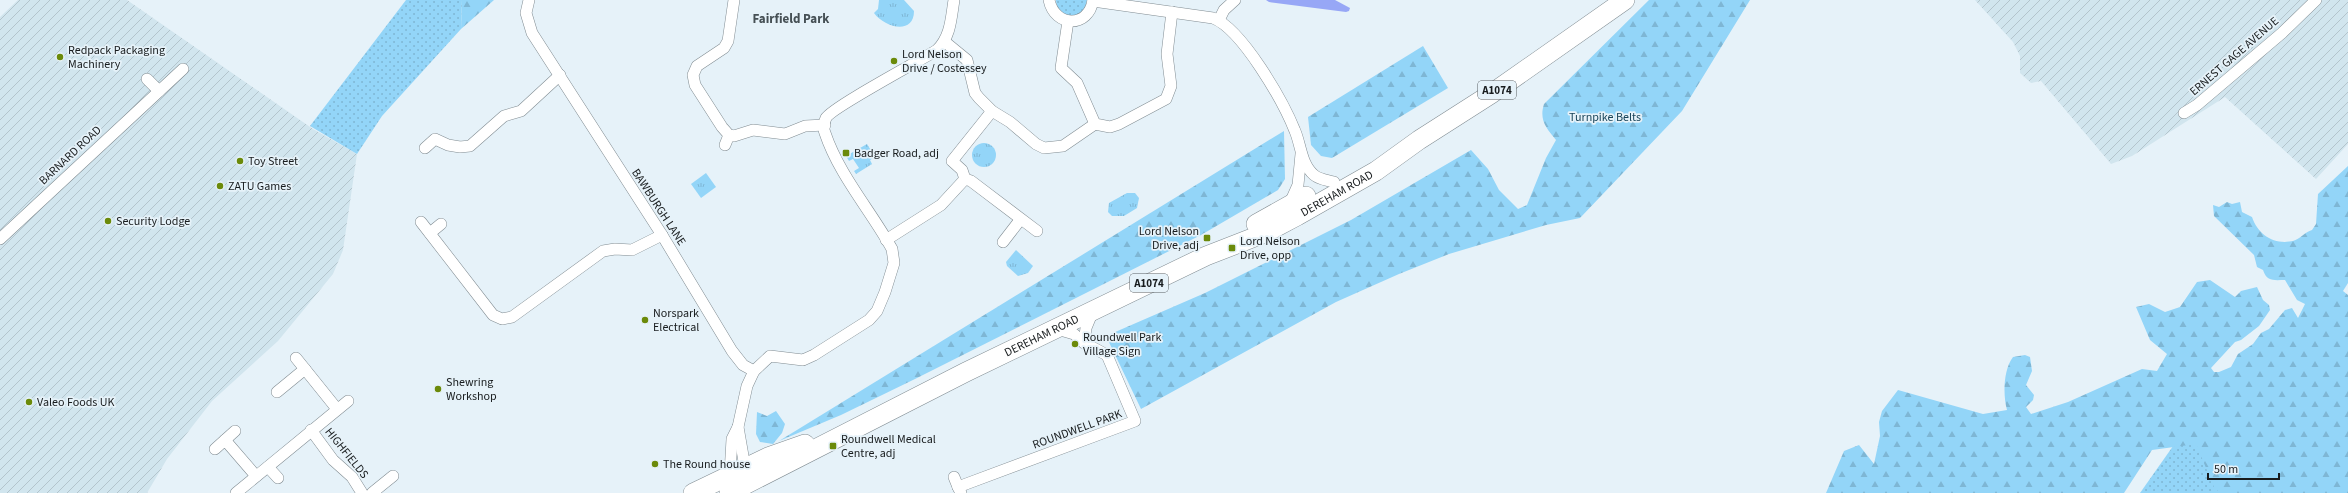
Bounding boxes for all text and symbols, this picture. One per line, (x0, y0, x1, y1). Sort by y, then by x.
district label: Fairfield Park (753, 10, 830, 28)
street label: ERNEST GAGE AVENUE (2186, 13, 2282, 100)
place label: Redpack Packaging Machinery (68, 42, 165, 73)
place label: Lord Nelson Drive / Costessey (902, 46, 987, 77)
marker: Redpack Packaging Machinery (55, 52, 65, 62)
marker: Lord Nelson Drive / Costessey (889, 56, 899, 66)
road number: A1074 (1478, 81, 1516, 99)
park label: Turnpike Belts (1569, 109, 1641, 126)
street label: BARNARD ROAD (35, 122, 105, 189)
place label: Badger Road, adj (854, 145, 939, 162)
marker: Badger Road, adj (841, 148, 851, 158)
place label: Toy Street (248, 153, 298, 170)
marker: Toy Street (235, 156, 245, 166)
street label: BAWBURGH LANE (627, 165, 690, 249)
street label: DEREHAM ROAD (1298, 166, 1376, 221)
place label: ZATU Games (228, 178, 291, 195)
marker: ZATU Games (215, 181, 225, 191)
place label: Security Lodge (116, 213, 190, 230)
marker: Security Lodge (103, 216, 113, 226)
place label: Lord Nelson Drive, adj (1139, 223, 1199, 254)
marker: Lord Nelson Drive, adj (1202, 233, 1212, 243)
place label: Lord Nelson Drive, opp (1240, 233, 1300, 264)
marker: Lord Nelson Drive, opp (1227, 243, 1237, 253)
road number: A1074 (1130, 274, 1168, 292)
place label: Norspark Electrical (653, 305, 699, 336)
street label: DEREHAM ROAD (1002, 311, 1082, 361)
marker: Norspark Electrical (640, 315, 650, 325)
place label: Roundwell Park Village Sign (1083, 329, 1162, 360)
marker: Roundwell Park Village Sign (1070, 339, 1080, 349)
place label: Shewring Workshop (446, 374, 497, 405)
marker: Shewring Workshop (433, 384, 443, 394)
place label: Valeo Foods UK (37, 394, 114, 411)
marker: Valeo Foods UK (24, 397, 34, 407)
street label: ROUNDWELL PARK (1030, 405, 1124, 454)
street label: HIGHFIELDS (321, 424, 372, 482)
place label: Roundwell Medical Centre, adj (841, 431, 936, 462)
marker: Roundwell Medical Centre, adj (828, 441, 838, 451)
scale bar (2208, 455, 2279, 481)
place label: The Round house (663, 456, 750, 473)
marker: The Round house (650, 459, 660, 469)
text: 50 m (2214, 461, 2238, 478)

